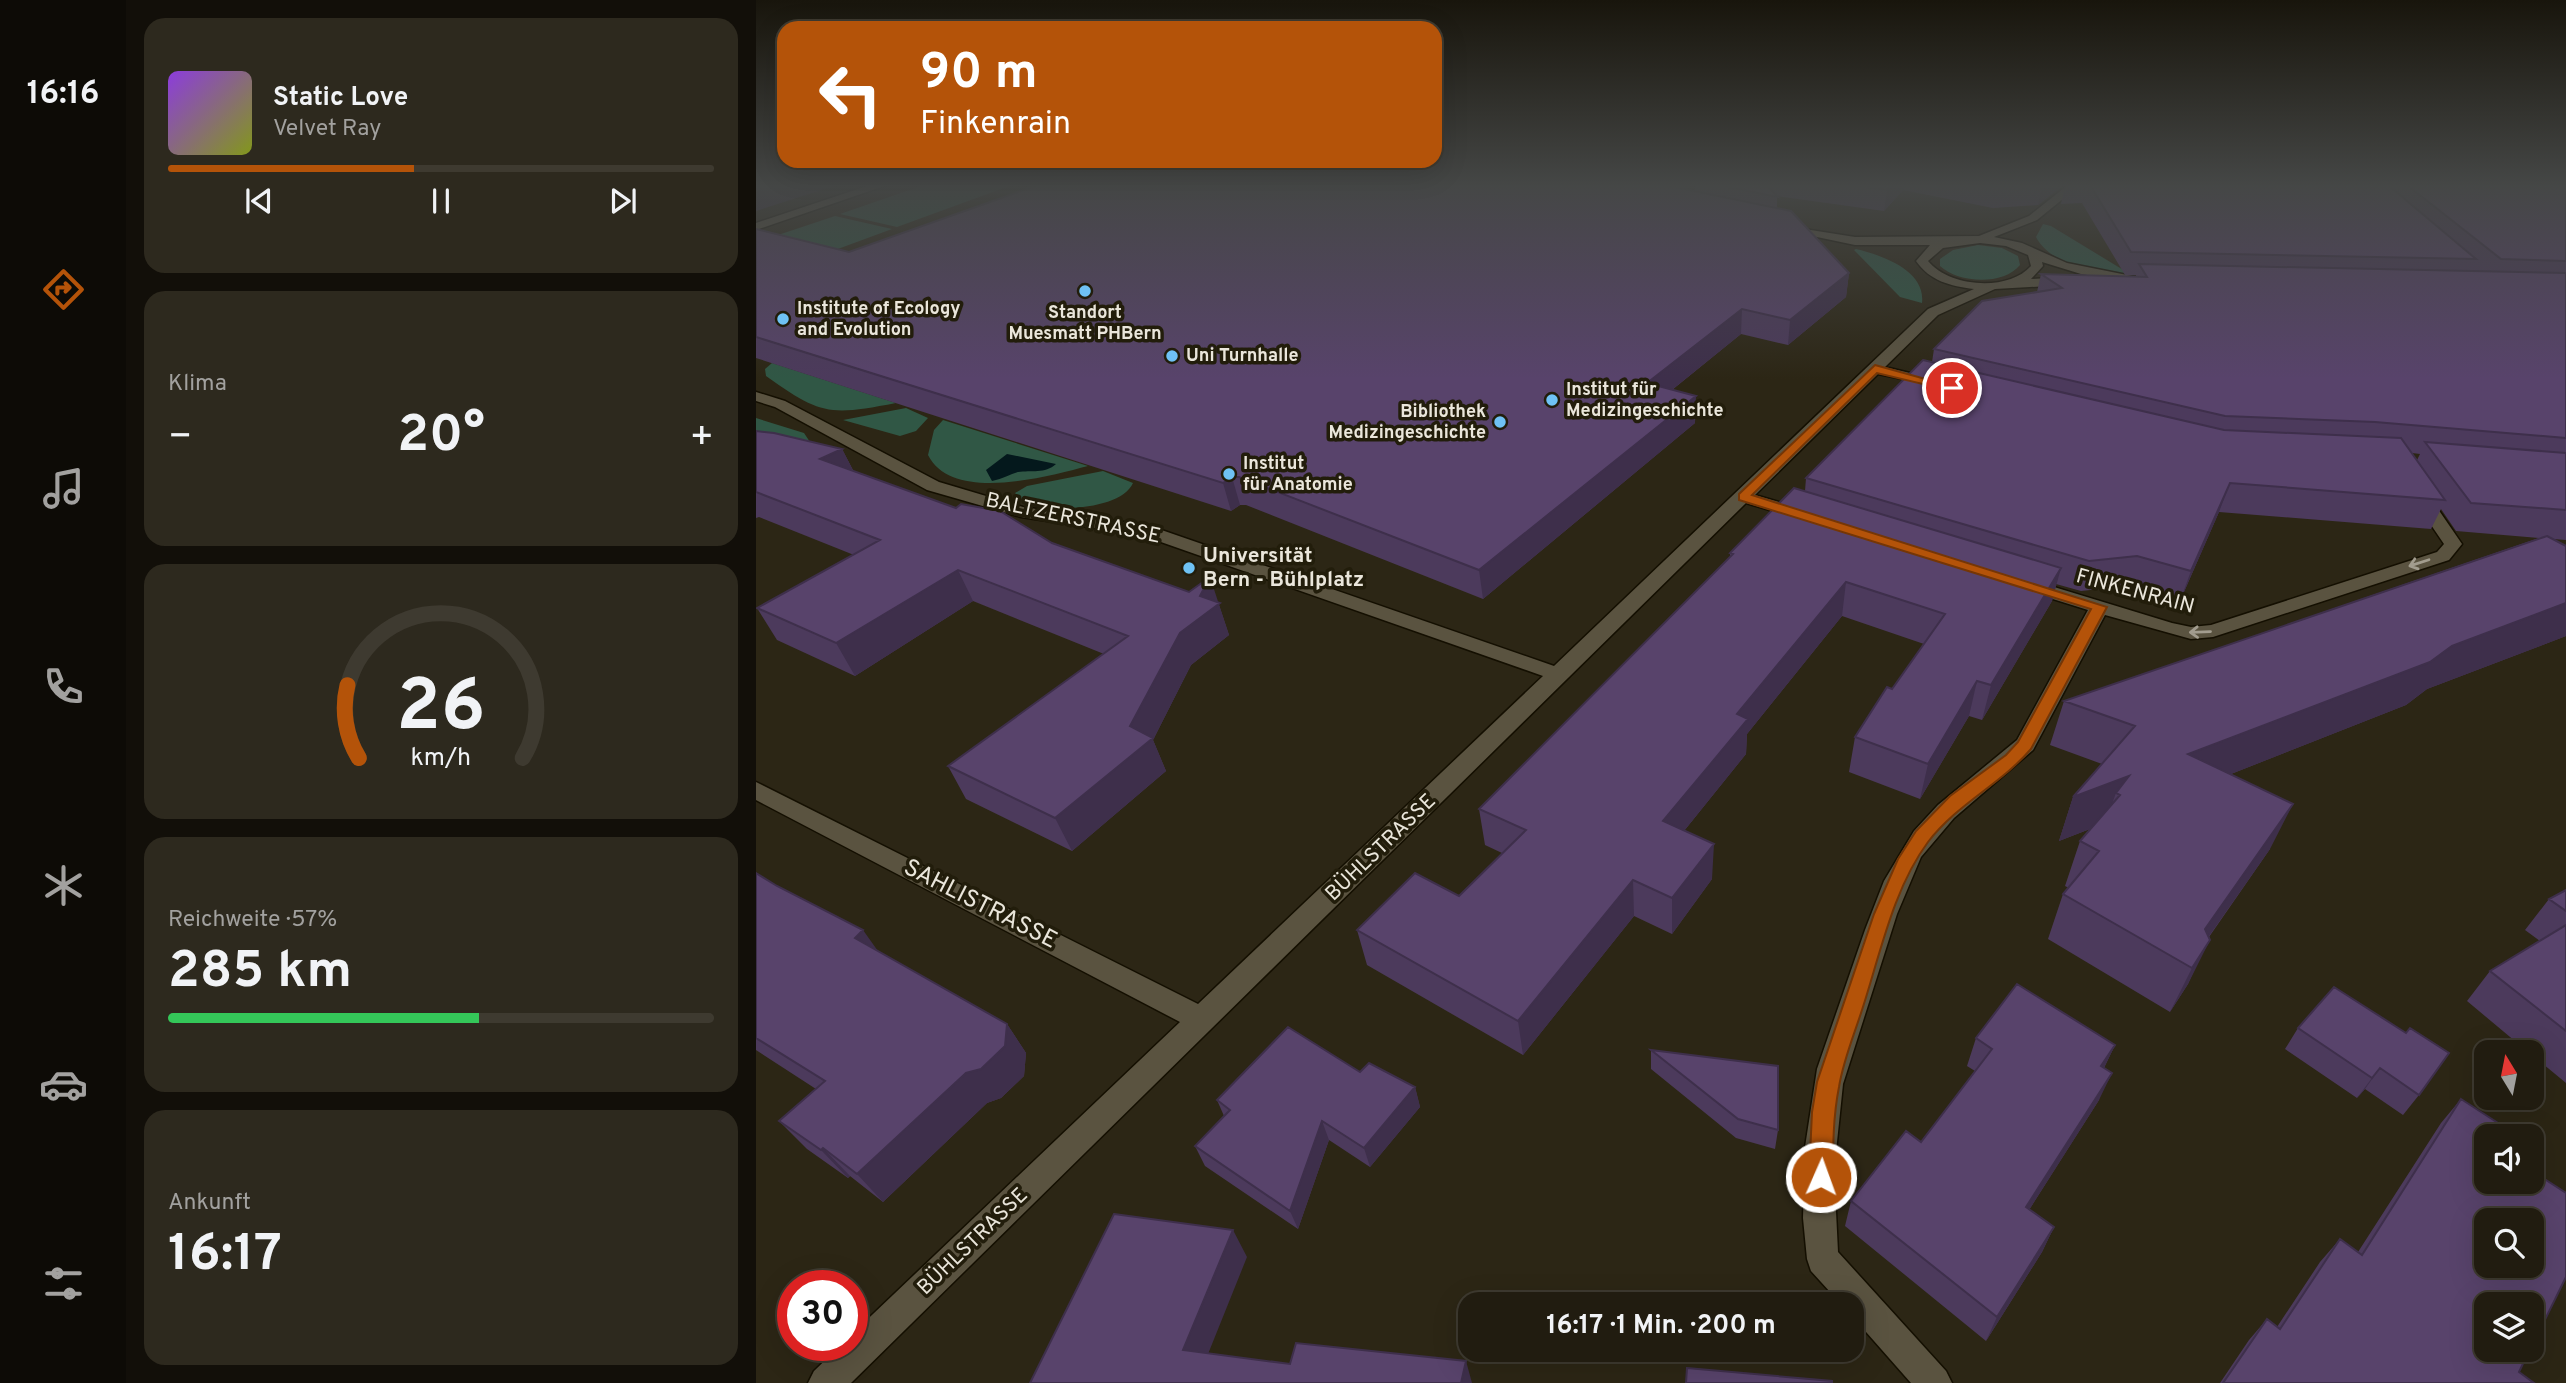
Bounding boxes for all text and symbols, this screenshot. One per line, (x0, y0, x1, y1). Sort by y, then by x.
text: 90 m (920, 44, 1038, 106)
icon: left (805, 49, 896, 140)
text: 16:16 (27, 75, 99, 115)
text: Static Love (273, 82, 408, 115)
text: Finkenrain (920, 105, 1071, 145)
text: Velvet Ray (273, 115, 381, 144)
icon: previous (240, 182, 278, 220)
icon: pause (422, 182, 460, 220)
icon: next (604, 182, 642, 220)
icon: directions (39, 265, 88, 314)
marker: Standort Muesmatt PHBern (1077, 283, 1093, 299)
place label: Institute of Ecology and Evolution (797, 298, 961, 342)
place label: Standort Muesmatt PHBern (1008, 302, 1162, 346)
marker: Institute of Ecology and Evolution (775, 311, 791, 327)
place label: Uni Turnhalle (1186, 345, 1299, 368)
marker: Uni Turnhalle (1164, 348, 1180, 364)
pin (1922, 358, 1982, 418)
icon: arrive (1933, 369, 1971, 407)
text: Klima (168, 370, 227, 399)
place label: Institut für Medizingeschichte (1566, 379, 1723, 423)
marker: Institut für Medizingeschichte (1544, 392, 1560, 408)
place label: Bibliothek Medizingeschichte (1329, 401, 1486, 445)
text: 20° (397, 404, 485, 470)
text: − (168, 414, 193, 463)
text: + (689, 414, 714, 463)
marker: Bibliothek Medizingeschichte (1492, 414, 1508, 430)
place label: Institut für Anatomie (1243, 453, 1353, 497)
icon: music (39, 464, 88, 513)
marker: Institut für Anatomie (1221, 466, 1237, 482)
street label: BALTZERSTRASSE (983, 487, 1163, 551)
place label: Universität Bern - Bühlplatz (1203, 543, 1364, 594)
one-way arrow (2409, 558, 2431, 571)
marker: Universität Bern - Bühlplatz (1181, 560, 1197, 576)
street label: FINKENRAIN (2073, 563, 2197, 621)
one-way arrow (2189, 625, 2212, 638)
icon: phone (39, 662, 88, 711)
text: 26 (396, 664, 486, 756)
text: km/h (411, 742, 471, 774)
street label: BÜHLSTRASSE (1320, 788, 1442, 908)
street label: SAHLISTRASSE (898, 853, 1062, 957)
icon: climate (39, 861, 88, 910)
text: Reichweite · 57% (168, 906, 337, 935)
text: 285 km (168, 940, 352, 1006)
north arrow (2474, 1040, 2544, 1110)
map controls (2474, 1040, 2544, 1362)
icon: car (39, 1060, 88, 1109)
button: sound (2474, 1124, 2544, 1194)
position arrow (1784, 1140, 1858, 1214)
street label: BÜHLSTRASSE (912, 1182, 1034, 1302)
text: Ankunft (168, 1189, 251, 1218)
button: search (2474, 1208, 2544, 1278)
text: 16:17 (168, 1223, 282, 1289)
icon: filters (39, 1259, 88, 1308)
speed limit sign: 30 (777, 1270, 868, 1361)
button: layers (2474, 1292, 2544, 1362)
text: 16:17 · 1 Min. · 200 m (1546, 1310, 1776, 1343)

